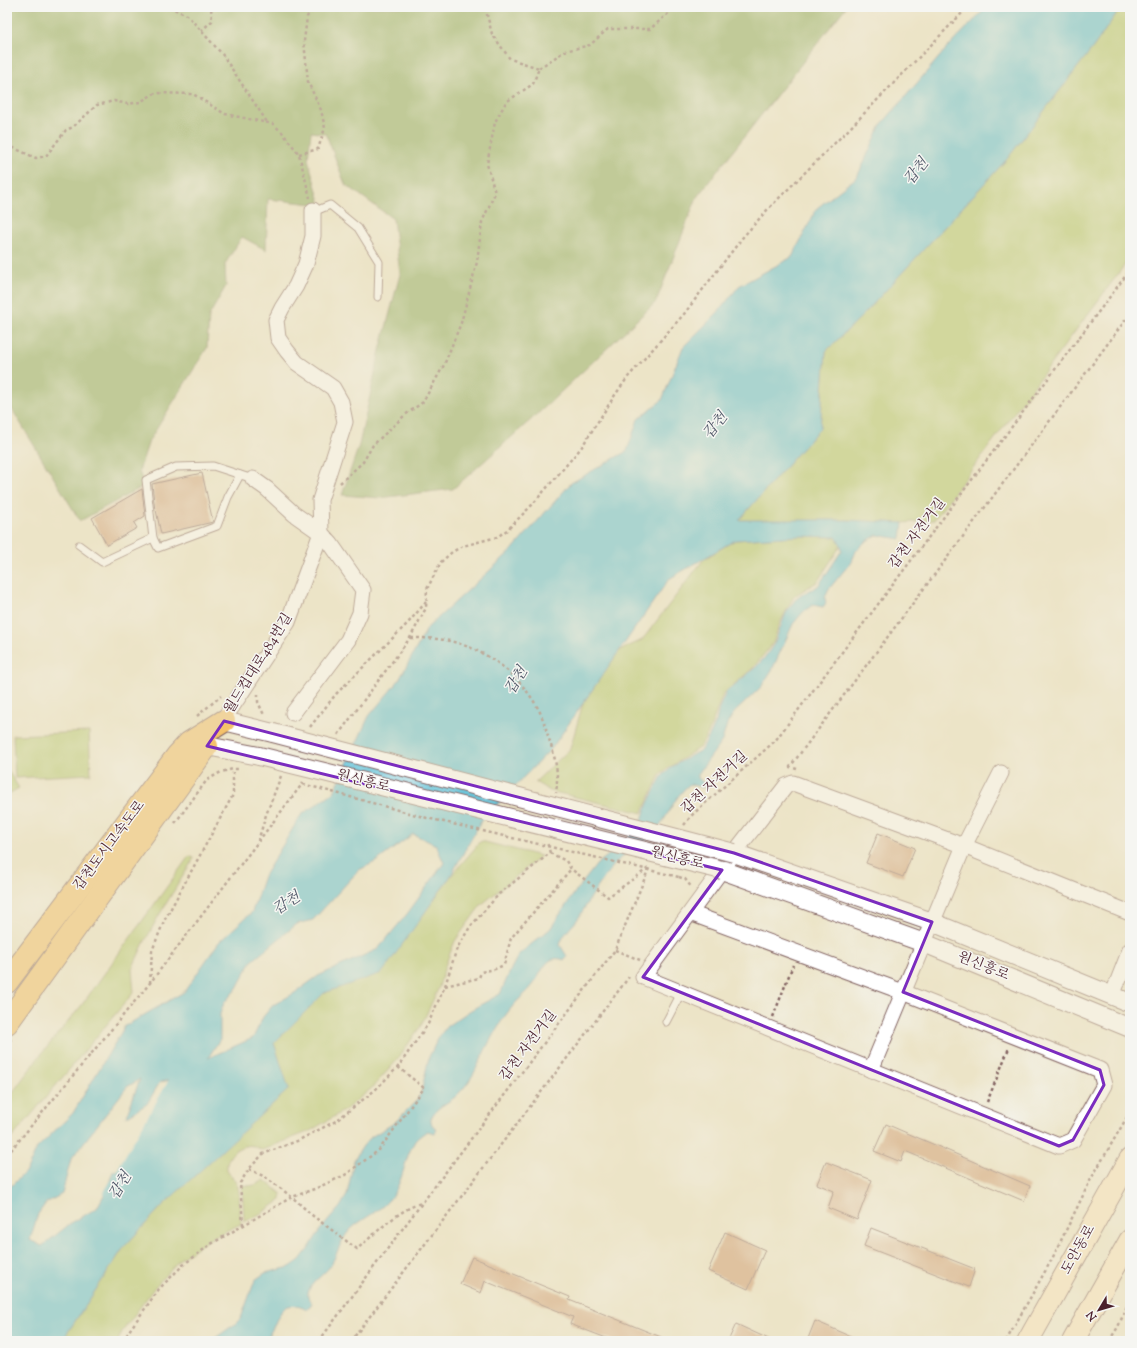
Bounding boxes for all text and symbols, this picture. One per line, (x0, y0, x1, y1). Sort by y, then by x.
water label: 갑천 (900, 153, 935, 190)
water label: 갑천 (699, 407, 734, 444)
street label: 갑천 자전거길 (885, 494, 951, 574)
street label: 월드컵대로484번길 (220, 610, 298, 718)
water label: 갑천 (501, 662, 534, 699)
street label: 갑천 자전거길 (677, 747, 753, 819)
street label: 원신흥로 (334, 766, 392, 798)
street label: 갑천도시고속도로 (69, 796, 151, 895)
street label: 원신흥로 (648, 843, 706, 875)
water label: 갑천 (269, 886, 306, 921)
street label: 원신흥로 (954, 948, 1012, 987)
street label: 갑천 자전거길 (496, 1006, 562, 1086)
water label: 갑천 (105, 1167, 138, 1204)
street label: 도안동로 (1057, 1221, 1101, 1279)
north arrow (1079, 1290, 1119, 1330)
text: N (1083, 1307, 1102, 1325)

